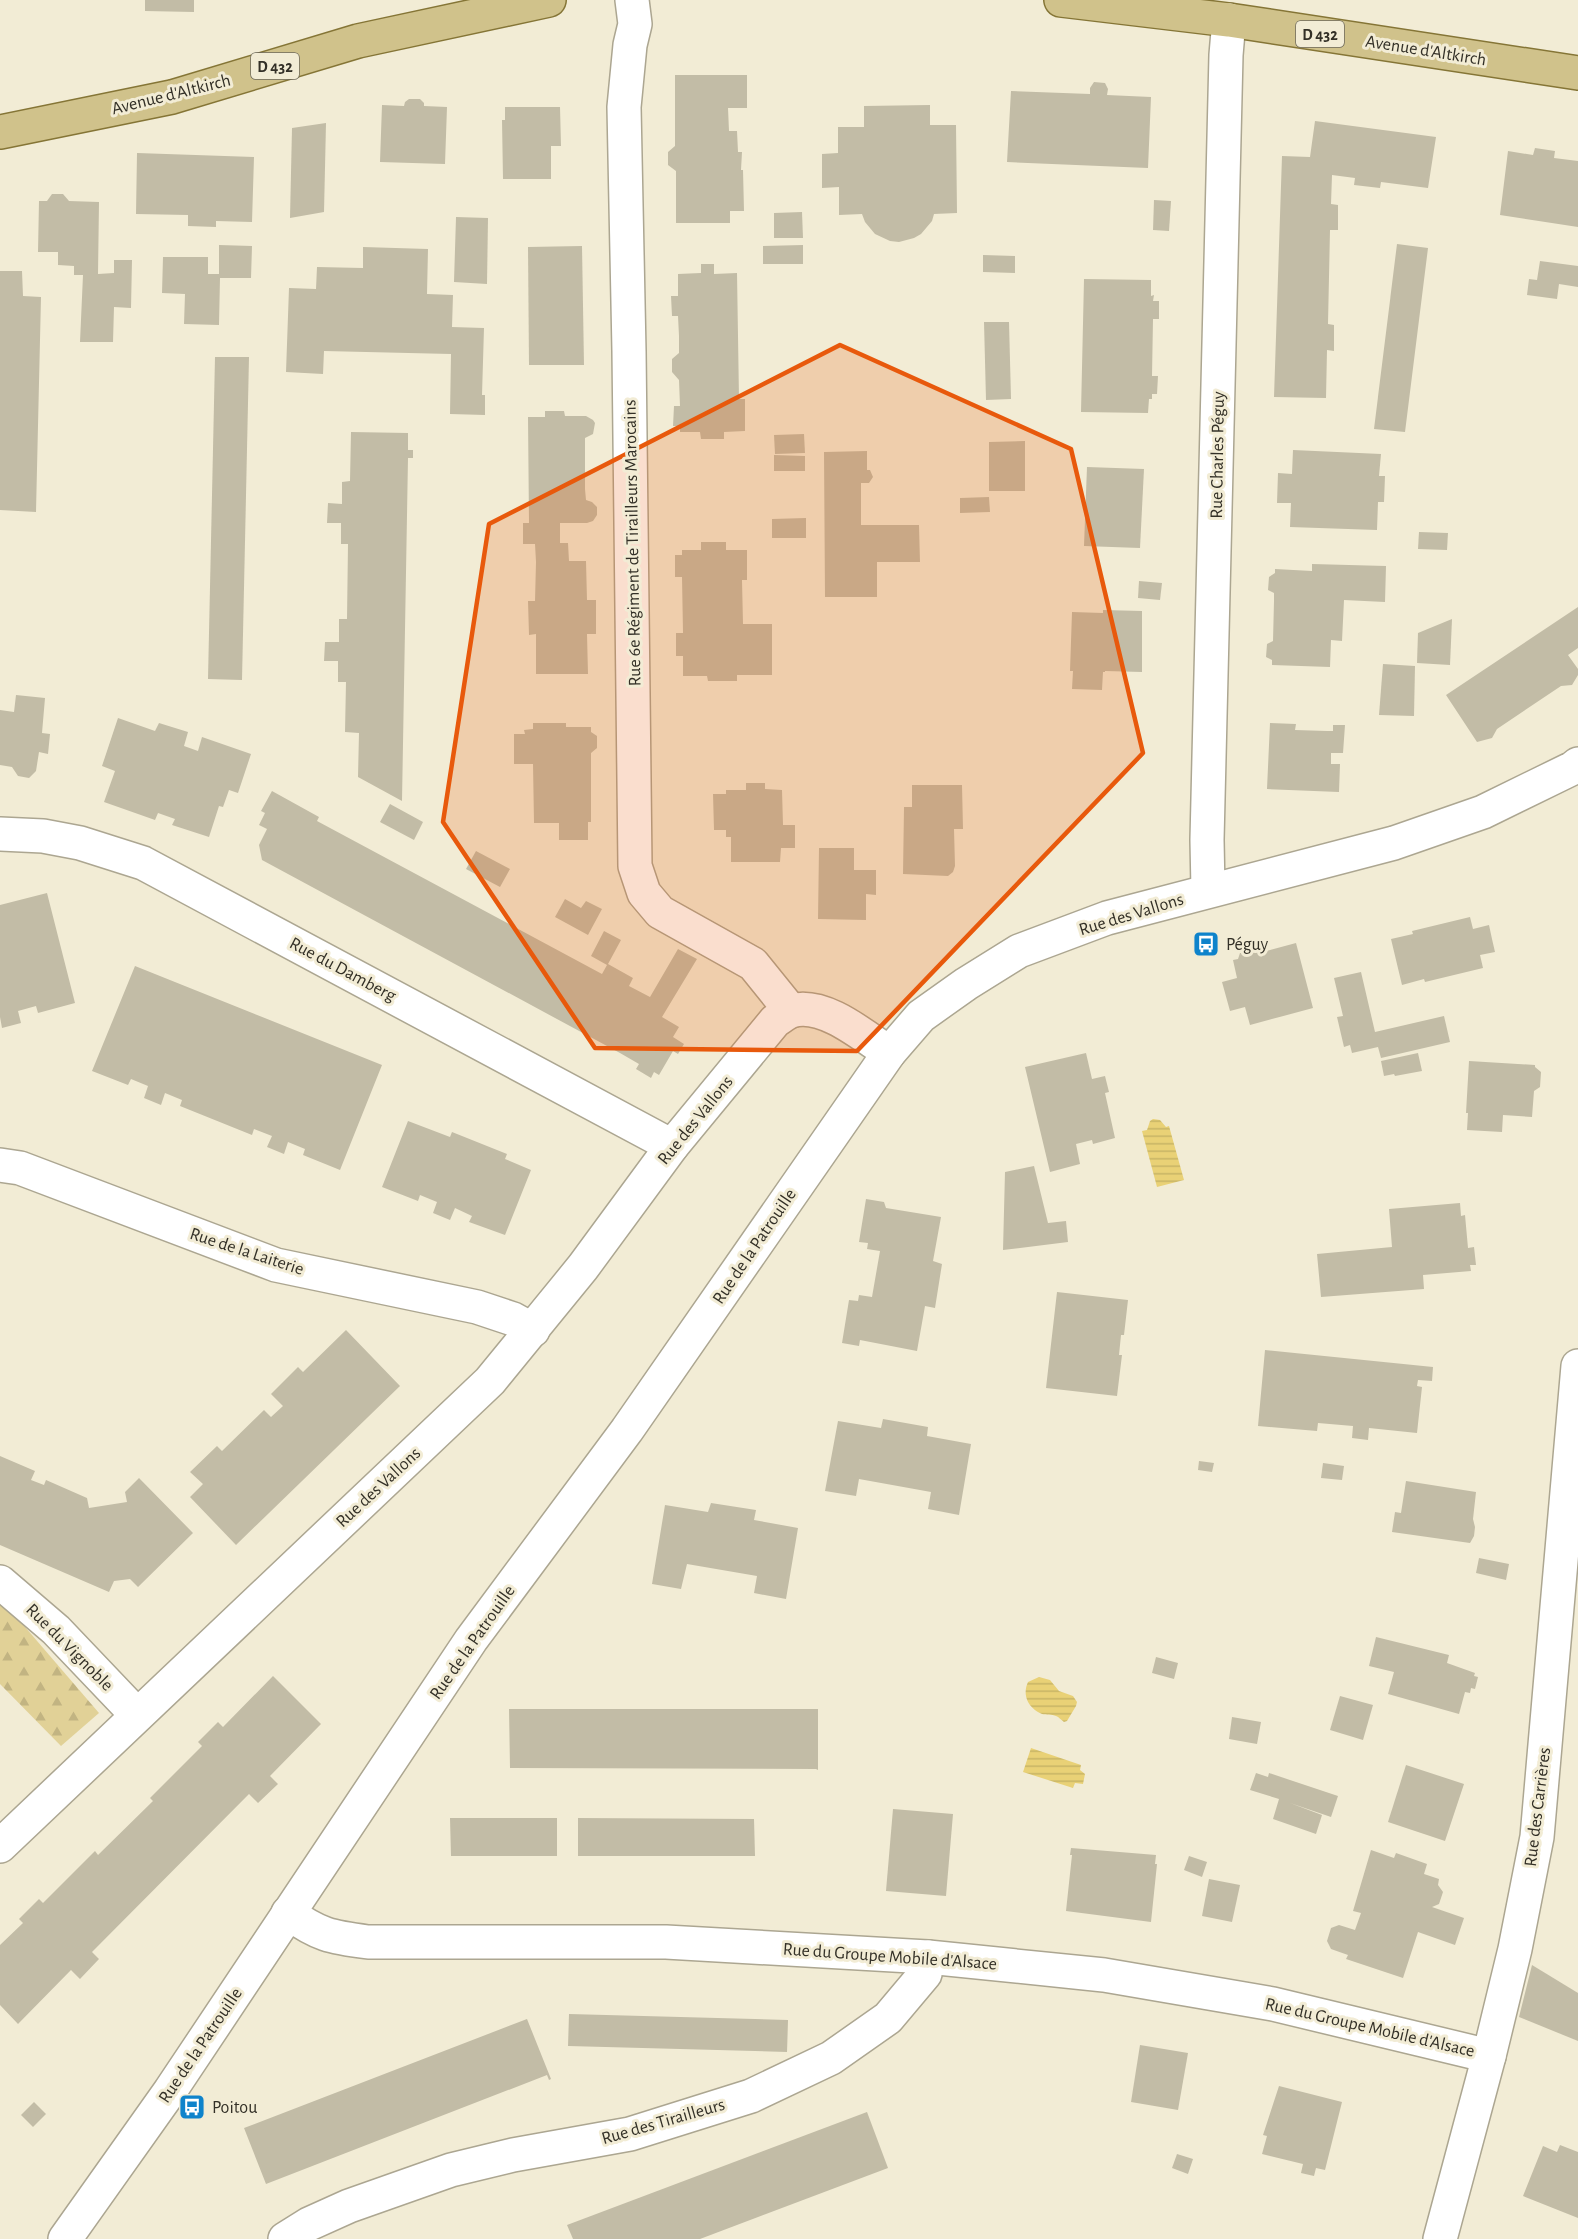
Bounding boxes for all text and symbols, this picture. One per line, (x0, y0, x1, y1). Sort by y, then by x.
road number: D 432 (1296, 21, 1344, 47)
street label: Avenue d'Altkirch (1364, 33, 1487, 69)
road number: D 432 (251, 53, 299, 79)
street label: Avenue d'Altkirch (110, 71, 233, 118)
street label: Rue Charles Péguy (1208, 391, 1228, 519)
street label: Rue 6e Régiment de Tirailleurs Marocains (621, 399, 645, 687)
street label: Rue des Vallons (1077, 891, 1186, 939)
bus stop icon: Péguy (1191, 929, 1221, 959)
street label: Rue du Damberg (286, 934, 399, 1006)
place label: Péguy (1226, 936, 1268, 954)
street label: Rue des Vallons (655, 1073, 737, 1168)
street label: Rue de la Patrouille (710, 1186, 800, 1307)
street label: Rue de la Laiterie (187, 1225, 306, 1279)
street label: Rue des Vallons (333, 1444, 424, 1531)
street label: Rue de la Patrouille (427, 1582, 519, 1703)
street label: Rue du Vignoble (22, 1601, 116, 1695)
street label: Rue des Carrières (1522, 1747, 1554, 1868)
street label: Rue du Groupe Mobile d'Alsace (782, 1941, 998, 1973)
street label: Rue de la Patrouille (156, 1985, 246, 2106)
street label: Rue du Groupe Mobile d'Alsace (1263, 1995, 1476, 2061)
bus stop icon: Poitou (177, 2092, 207, 2122)
street label: Rue des Tirailleurs (600, 2096, 727, 2148)
place label: Poitou (212, 2099, 257, 2117)

